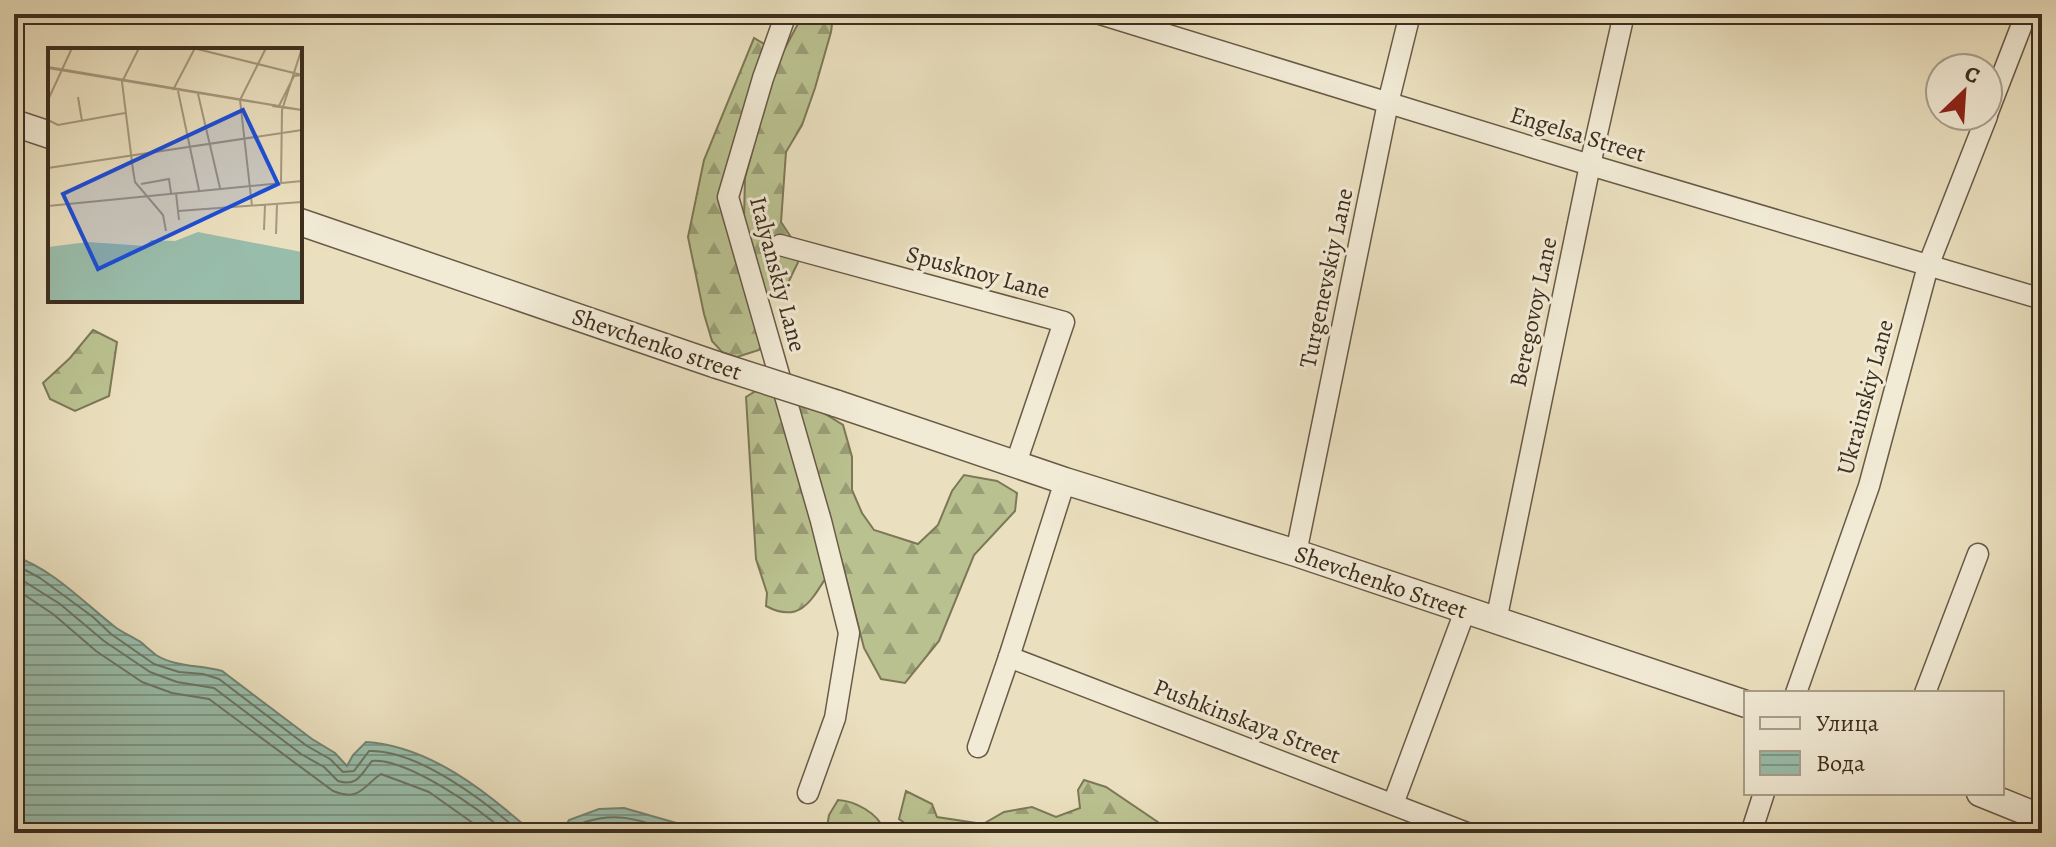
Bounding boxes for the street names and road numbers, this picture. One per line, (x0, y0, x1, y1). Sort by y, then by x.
street label: Engelsa Street (1506, 98, 1650, 170)
street label: Turgenevskiy Lane (1291, 185, 1361, 371)
street label: Italyanskiy Lane (742, 193, 814, 355)
street label: Beregovoy Lane (1501, 234, 1565, 390)
street label: Spusknoy Lane (903, 237, 1053, 307)
street label: Shevchenko street (568, 300, 746, 388)
street label: Ukrainskiy Lane (1829, 316, 1901, 478)
street label: Shevchenko Street (1290, 538, 1472, 627)
street label: Pushkinskaya Street (1149, 671, 1345, 771)

